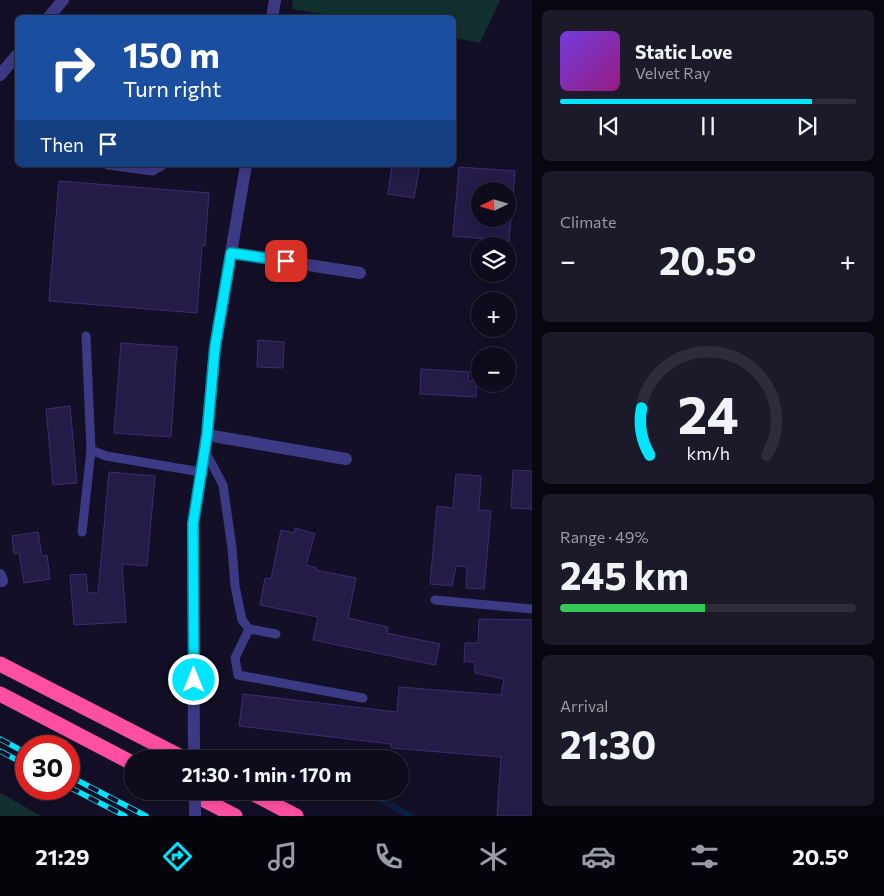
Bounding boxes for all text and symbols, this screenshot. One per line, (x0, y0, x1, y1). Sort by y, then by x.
text: 150 m (123, 32, 220, 75)
icon: right (40, 35, 105, 100)
text: Static Love (635, 40, 732, 63)
text: Velvet Ray (635, 63, 710, 82)
text: Turn right (123, 75, 221, 102)
icon: previous (595, 112, 623, 140)
icon: pause (694, 112, 722, 140)
icon: next (793, 112, 821, 140)
icon: arrive (94, 130, 122, 158)
text: Then (40, 133, 84, 156)
north arrow (471, 182, 516, 228)
map controls (471, 182, 516, 392)
text: Climate (560, 212, 616, 231)
text: 20.5° (659, 236, 756, 283)
button: layers (471, 237, 516, 282)
pin (265, 240, 307, 282)
text: − (560, 243, 576, 277)
text: + (840, 243, 856, 277)
icon: arrive (272, 247, 300, 275)
button: + (471, 292, 516, 337)
button: − (471, 347, 516, 392)
text: 24 (678, 381, 738, 445)
text: km/h (686, 442, 730, 464)
text: Range · 49% (560, 527, 648, 546)
text: 245 km (560, 551, 689, 598)
position arrow (167, 653, 219, 705)
text: Arrival (560, 696, 608, 715)
text: 21:30 (560, 720, 656, 767)
speed limit sign: 30 (15, 735, 80, 800)
text: 21:30 · 1 min · 170 m (182, 763, 351, 786)
icon: directions (160, 839, 195, 874)
icon: music (265, 839, 300, 874)
icon: phone (371, 839, 406, 874)
icon: climate (476, 839, 511, 874)
icon: car (581, 839, 616, 874)
icon: filters (687, 839, 722, 874)
text: 21:29 (35, 843, 89, 870)
text: 20.5° (792, 843, 849, 870)

